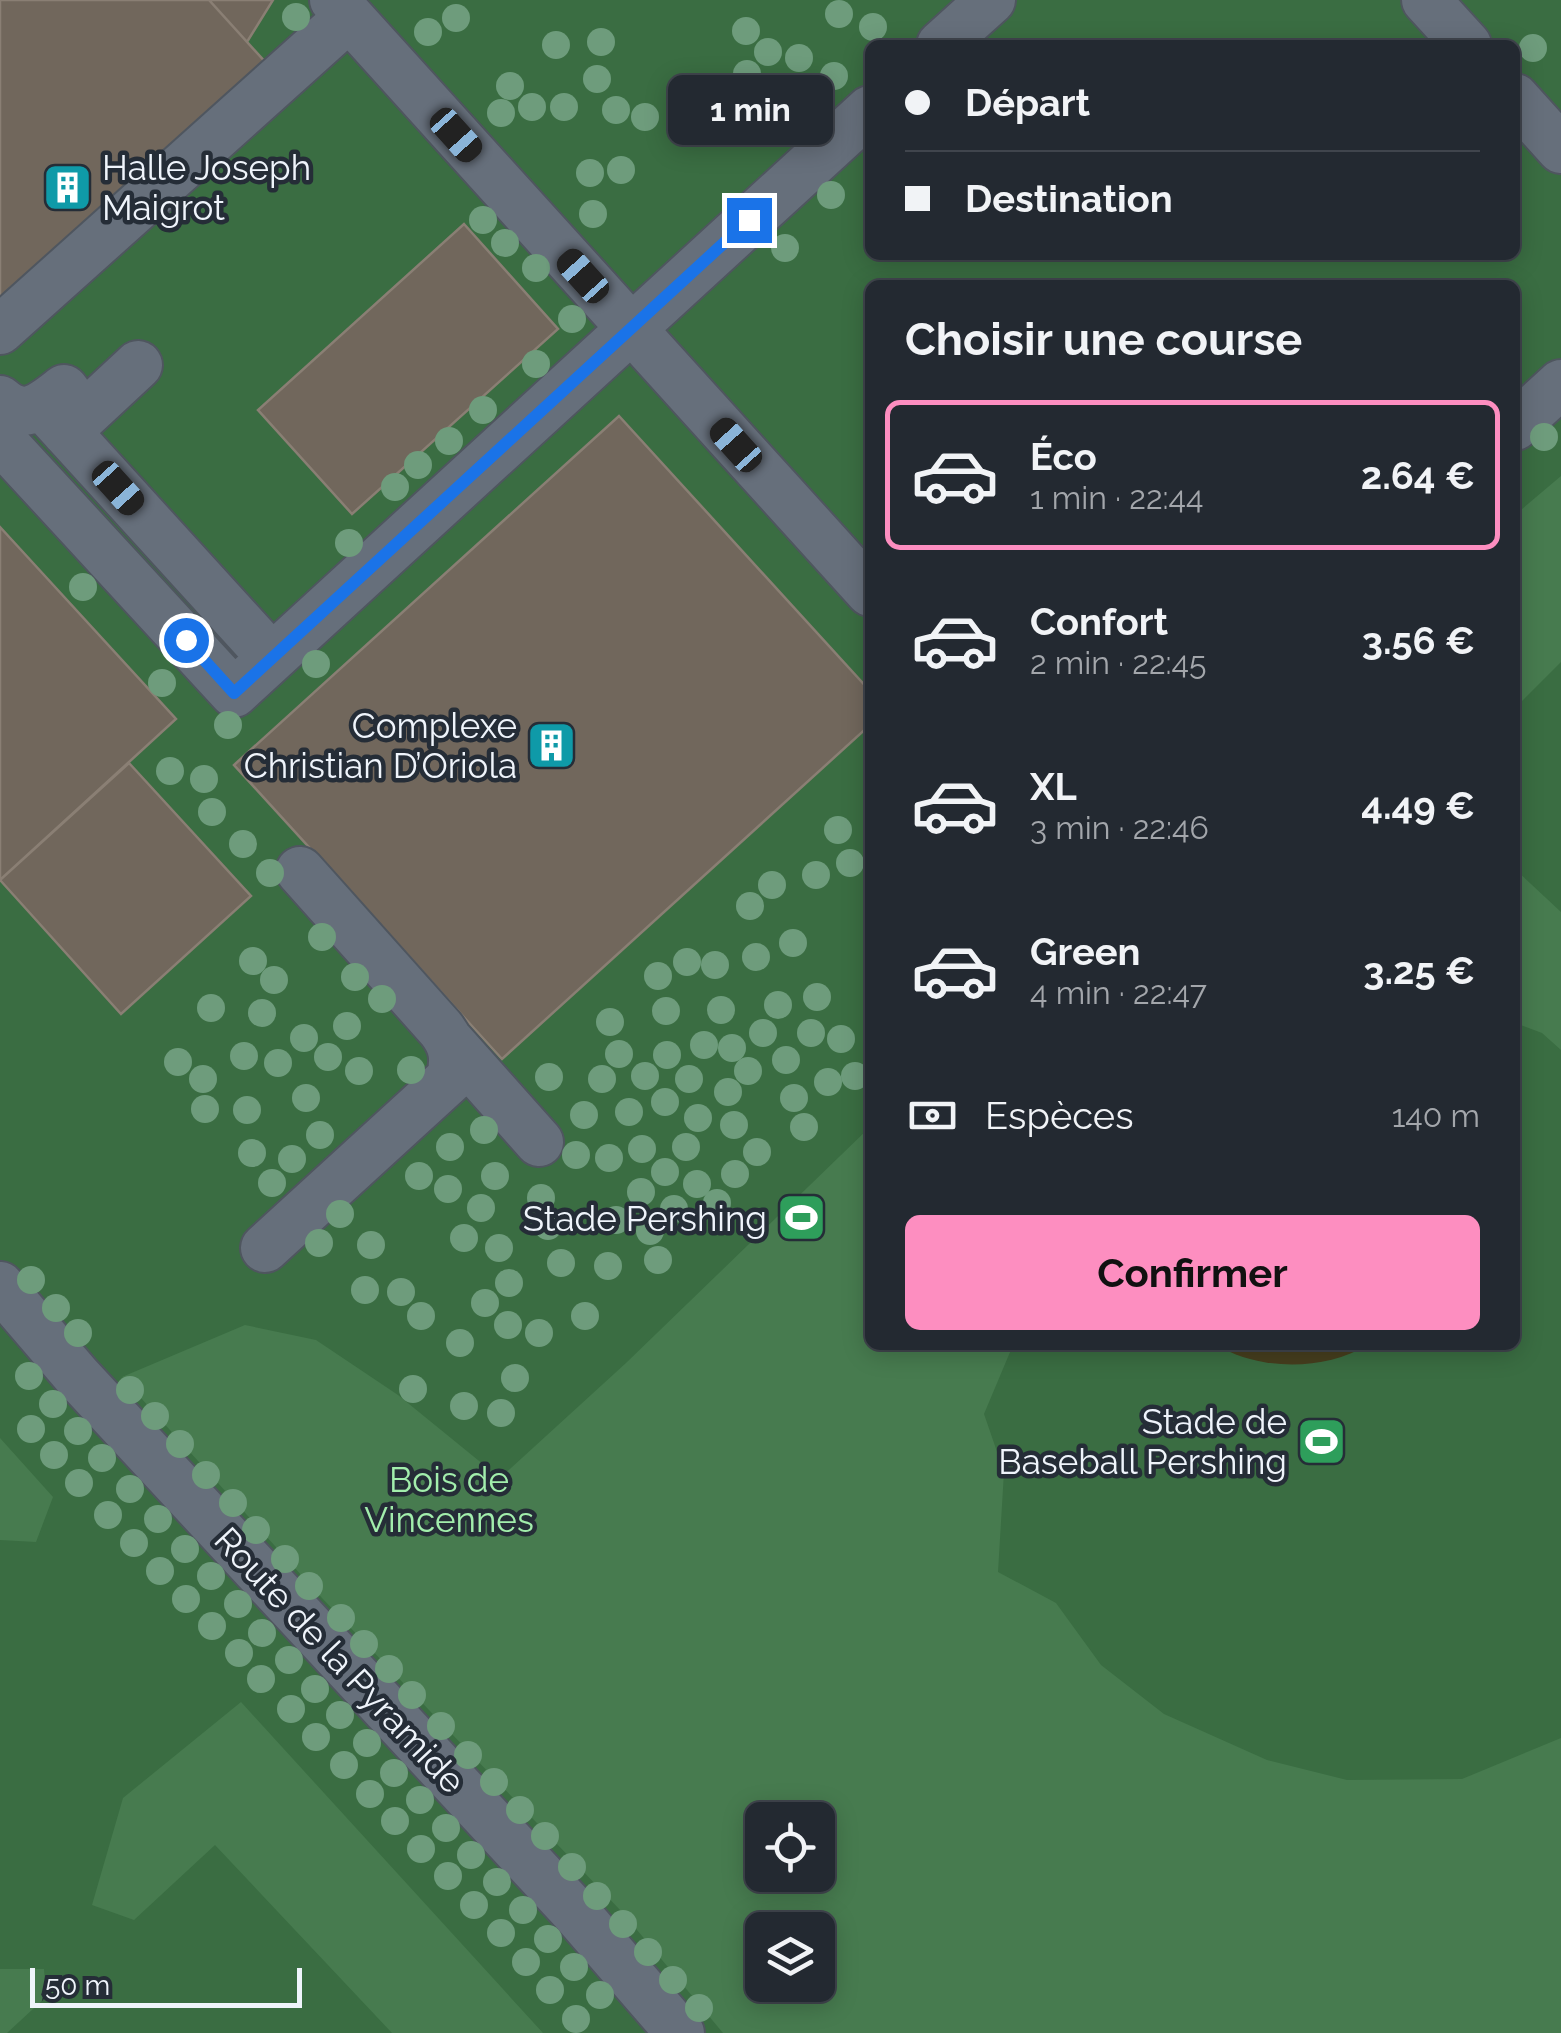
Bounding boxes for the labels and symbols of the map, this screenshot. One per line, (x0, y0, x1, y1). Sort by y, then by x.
callout: 1 min (666, 75, 832, 145)
car (425, 103, 487, 167)
place label: Halle Joseph Maigrot (102, 147, 311, 228)
building icon: Halle Joseph Maigrot (41, 161, 93, 213)
route end (727, 198, 772, 243)
car (552, 244, 614, 308)
car (705, 413, 767, 477)
car (87, 456, 149, 520)
route start (164, 618, 209, 663)
place label: Complexe Christian D’Oriola (244, 705, 517, 786)
building icon: Complexe Christian D’Oriola (526, 719, 578, 771)
sports icon: Stade Pershing (776, 1192, 828, 1244)
place label: Stade Pershing (523, 1198, 767, 1239)
place label: Stade de Baseball Pershing (998, 1401, 1287, 1482)
sports icon: Stade de Baseball Pershing (1296, 1415, 1348, 1467)
park label: Bois de Vincennes (364, 1459, 534, 1540)
street label: Route de la Pyramide (206, 1519, 474, 1801)
scale bar (30, 1963, 302, 2008)

